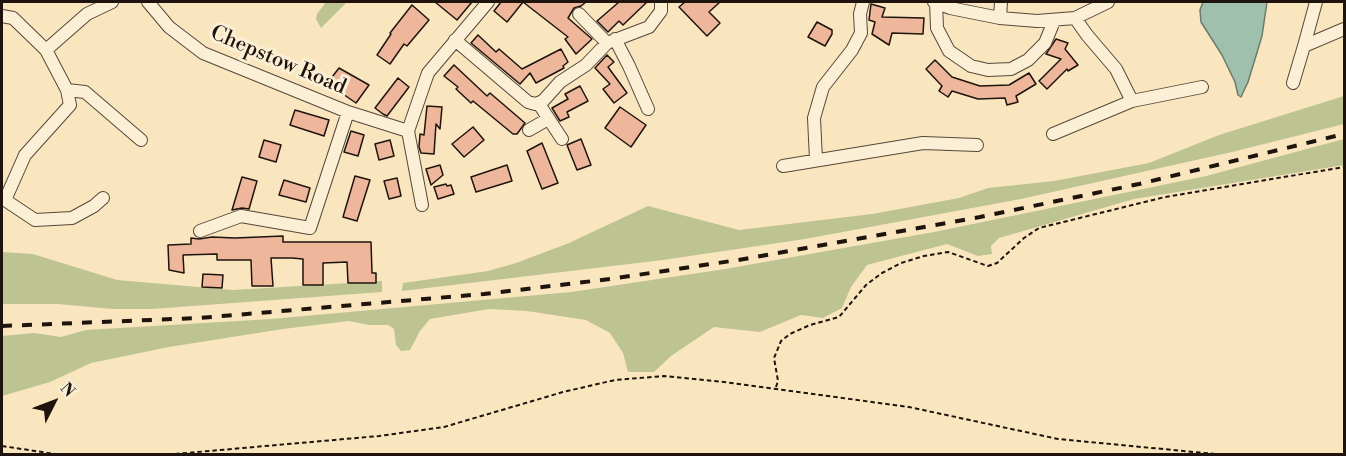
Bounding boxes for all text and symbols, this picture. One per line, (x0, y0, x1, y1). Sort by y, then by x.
street label: Chepstow Road (206, 21, 350, 101)
north arrow (24, 372, 84, 432)
text: N (56, 379, 79, 401)

